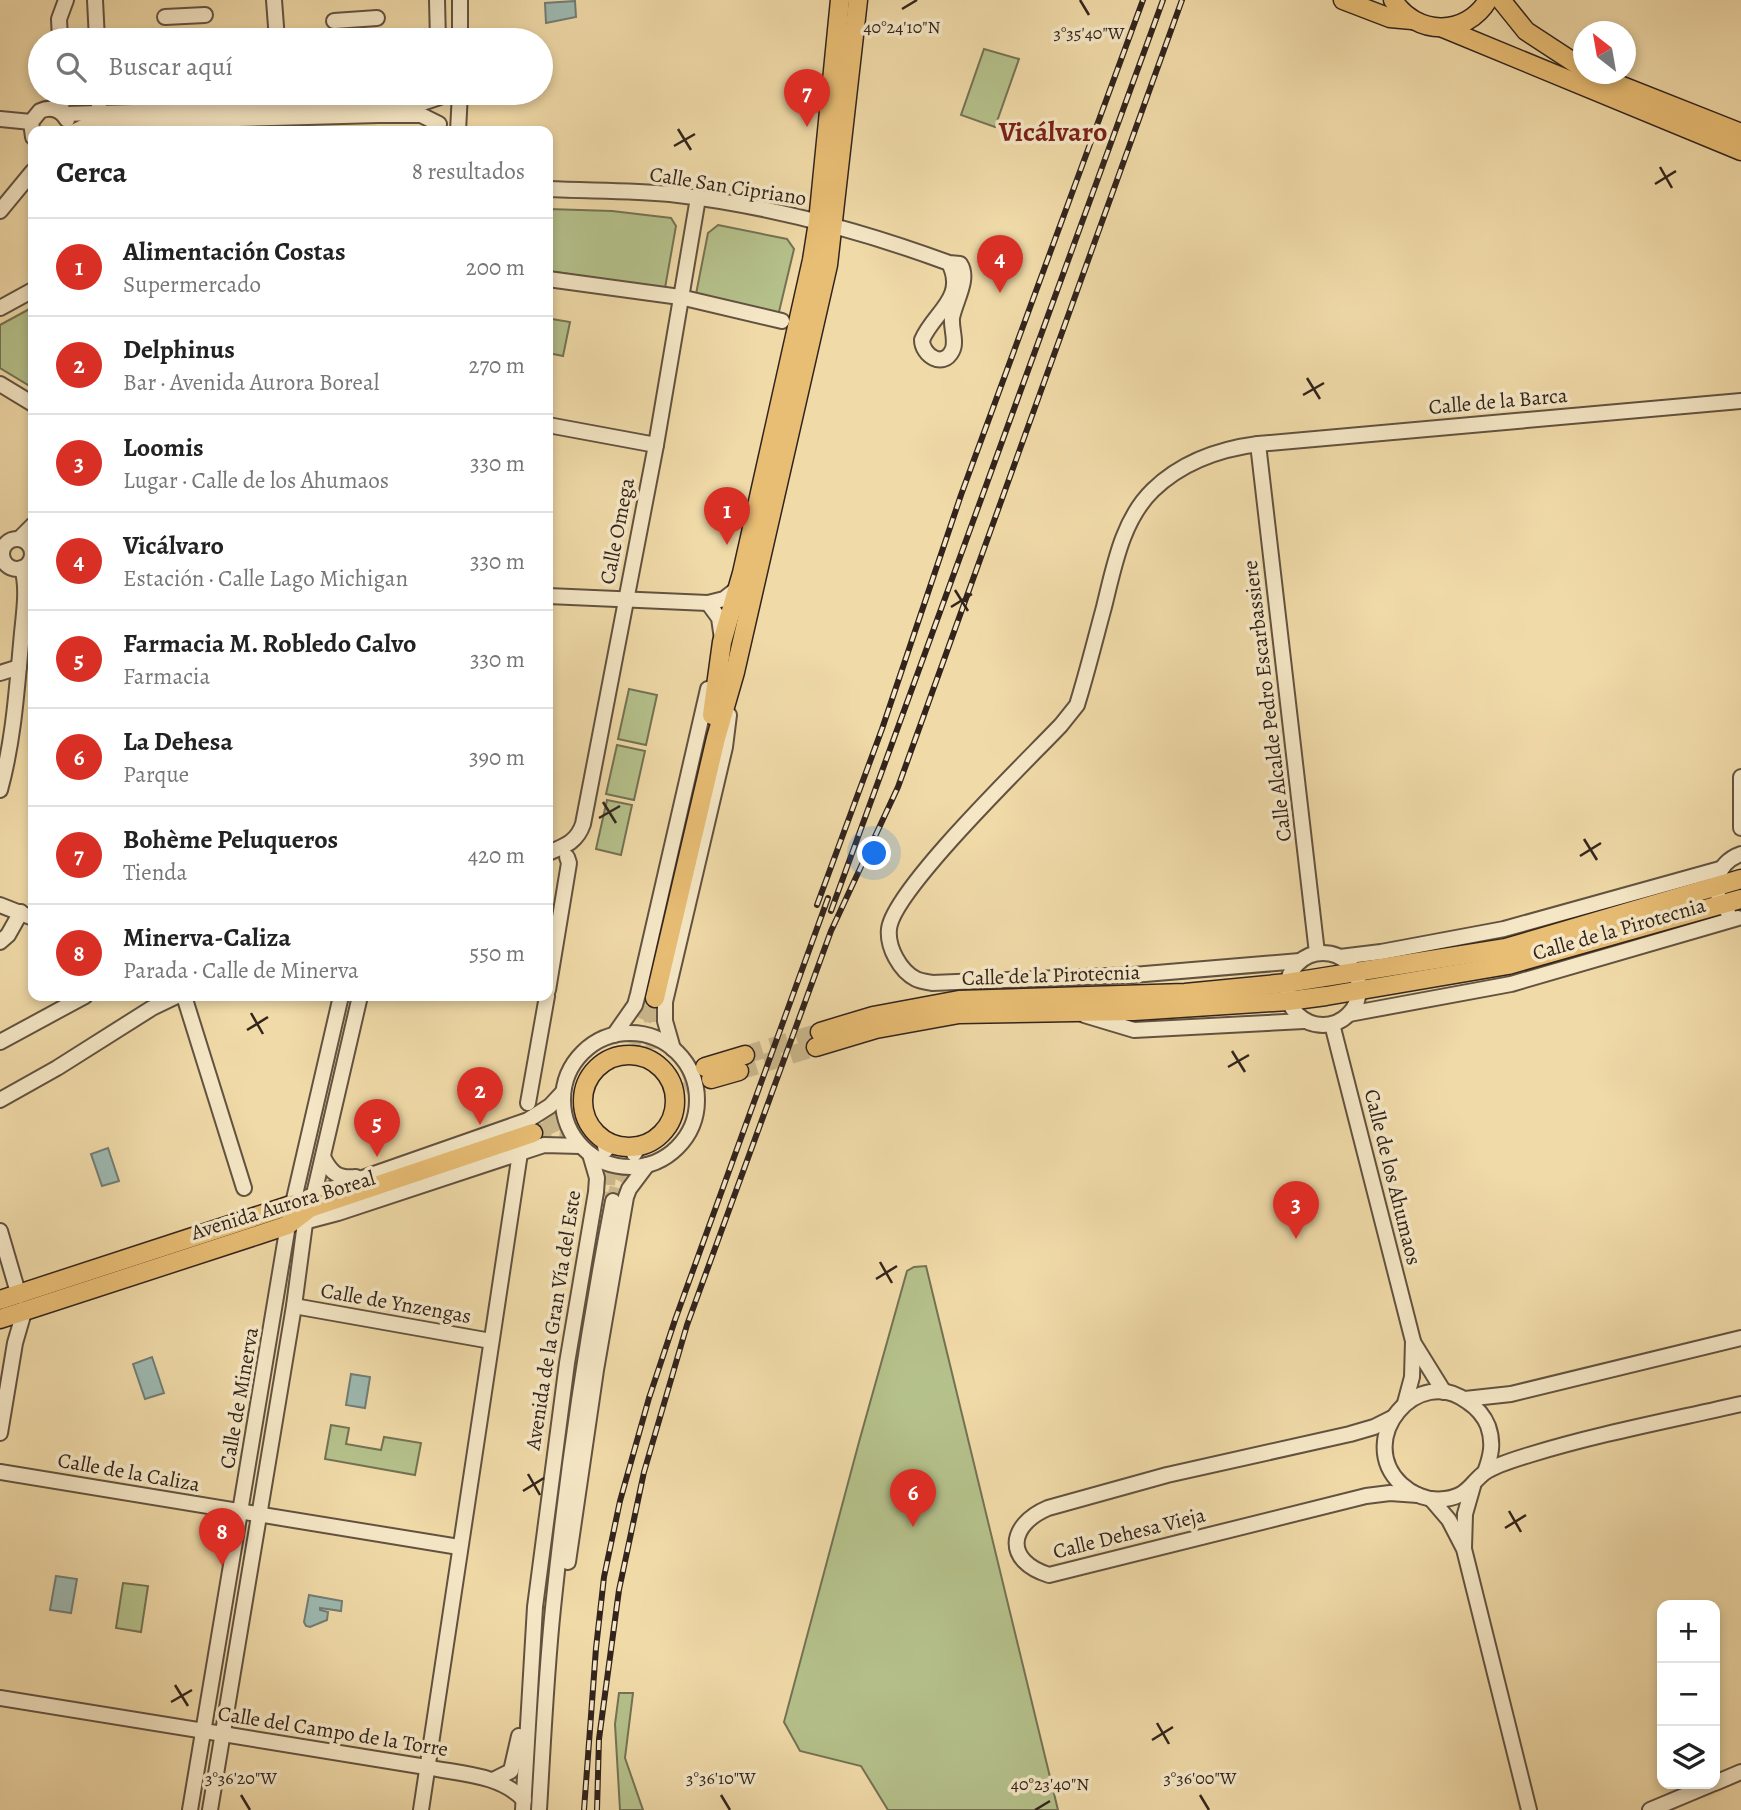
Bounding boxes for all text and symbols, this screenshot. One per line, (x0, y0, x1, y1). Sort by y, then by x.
text: 40°24'10"N (863, 15, 941, 39)
text: 3°35'40"W (1053, 21, 1125, 45)
north arrow (1573, 21, 1636, 84)
search box (28, 28, 553, 105)
icon: search (52, 48, 90, 86)
text: Buscar aquí (108, 49, 233, 84)
pin: 7 (784, 69, 830, 127)
district label: Vicálvaro (998, 113, 1107, 151)
text: Cerca (56, 152, 127, 192)
text: 8 resultados (412, 156, 525, 187)
street label: Calle San Cipriano (648, 160, 808, 212)
text: Alimentación Costas (123, 234, 346, 269)
pin: 4 (977, 235, 1023, 293)
text: 1 (75, 252, 83, 283)
text: 200 m (466, 252, 525, 283)
text: Supermercado (123, 269, 261, 300)
text: Delphinus (123, 332, 235, 367)
text: 2 (73, 350, 85, 381)
text: 270 m (468, 350, 525, 381)
text: Bar · Avenida Aurora Boreal (123, 367, 379, 398)
street label: Calle de la Barca (1427, 381, 1569, 421)
text: Loomis (123, 430, 204, 465)
text: 3 (74, 448, 84, 479)
text: 330 m (470, 448, 525, 479)
text: Lugar · Calle de los Ahumaos (123, 465, 389, 496)
street label: Calle Omega (593, 475, 641, 587)
pin: 1 (704, 487, 750, 545)
text: Vicálvaro (123, 528, 224, 563)
text: 4 (74, 546, 84, 577)
text: 330 m (470, 546, 525, 577)
street label: Calle Alcalde Pedro Escarbassiere (1236, 559, 1298, 843)
text: Estación · Calle Lago Michigan (123, 563, 408, 594)
text: Farmacia M. Robledo Calvo (123, 626, 416, 661)
text: 5 (74, 644, 84, 675)
text: 330 m (470, 644, 525, 675)
text: Farmacia (123, 661, 210, 692)
text: La Dehesa (123, 724, 233, 759)
text: 6 (74, 742, 84, 773)
text: 390 m (469, 742, 525, 773)
text: Parque (123, 759, 189, 790)
text: Bohème Peluqueros (123, 822, 338, 857)
your location (857, 836, 891, 870)
text: 7 (74, 840, 84, 871)
text: 420 m (468, 840, 525, 871)
text: Tienda (123, 857, 187, 888)
street label: Calle de la Pirotecnia (1529, 891, 1709, 967)
text: Minerva-Caliza (123, 920, 291, 955)
text: 8 (73, 938, 85, 969)
text: 550 m (469, 938, 525, 969)
text: Parada · Calle de Minerva (123, 955, 359, 986)
street label: Calle de la Pirotecnia (961, 958, 1141, 992)
pin: 2 (457, 1067, 503, 1125)
street label: Calle de los Ahumaos (1358, 1086, 1428, 1268)
pin: 5 (354, 1099, 400, 1157)
street label: Avenida Aurora Boreal (187, 1164, 378, 1247)
pin: 3 (1273, 1181, 1319, 1239)
street label: Avenida de la Gran Vía del Este (518, 1188, 587, 1453)
street label: Calle de Ynzengas (318, 1276, 474, 1330)
street label: Calle de Minerva (213, 1325, 265, 1471)
street label: Calle de la Caliza (56, 1446, 203, 1498)
pin: 6 (890, 1469, 936, 1527)
street label: Calle Dehesa Vieja (1050, 1500, 1208, 1565)
pin: 8 (199, 1508, 245, 1566)
map controls (1657, 1600, 1720, 1789)
button: + (1657, 1600, 1720, 1663)
button: − (1657, 1663, 1720, 1726)
street label: Calle del Campo de la Torre (216, 1699, 450, 1763)
button: layers (1657, 1726, 1720, 1789)
text: 3°36'20"W (205, 1766, 277, 1790)
text: 3°36'10"W (686, 1766, 756, 1790)
text: 3°36'00"W (1163, 1766, 1237, 1790)
text: 40°23'40"N (1011, 1772, 1089, 1796)

